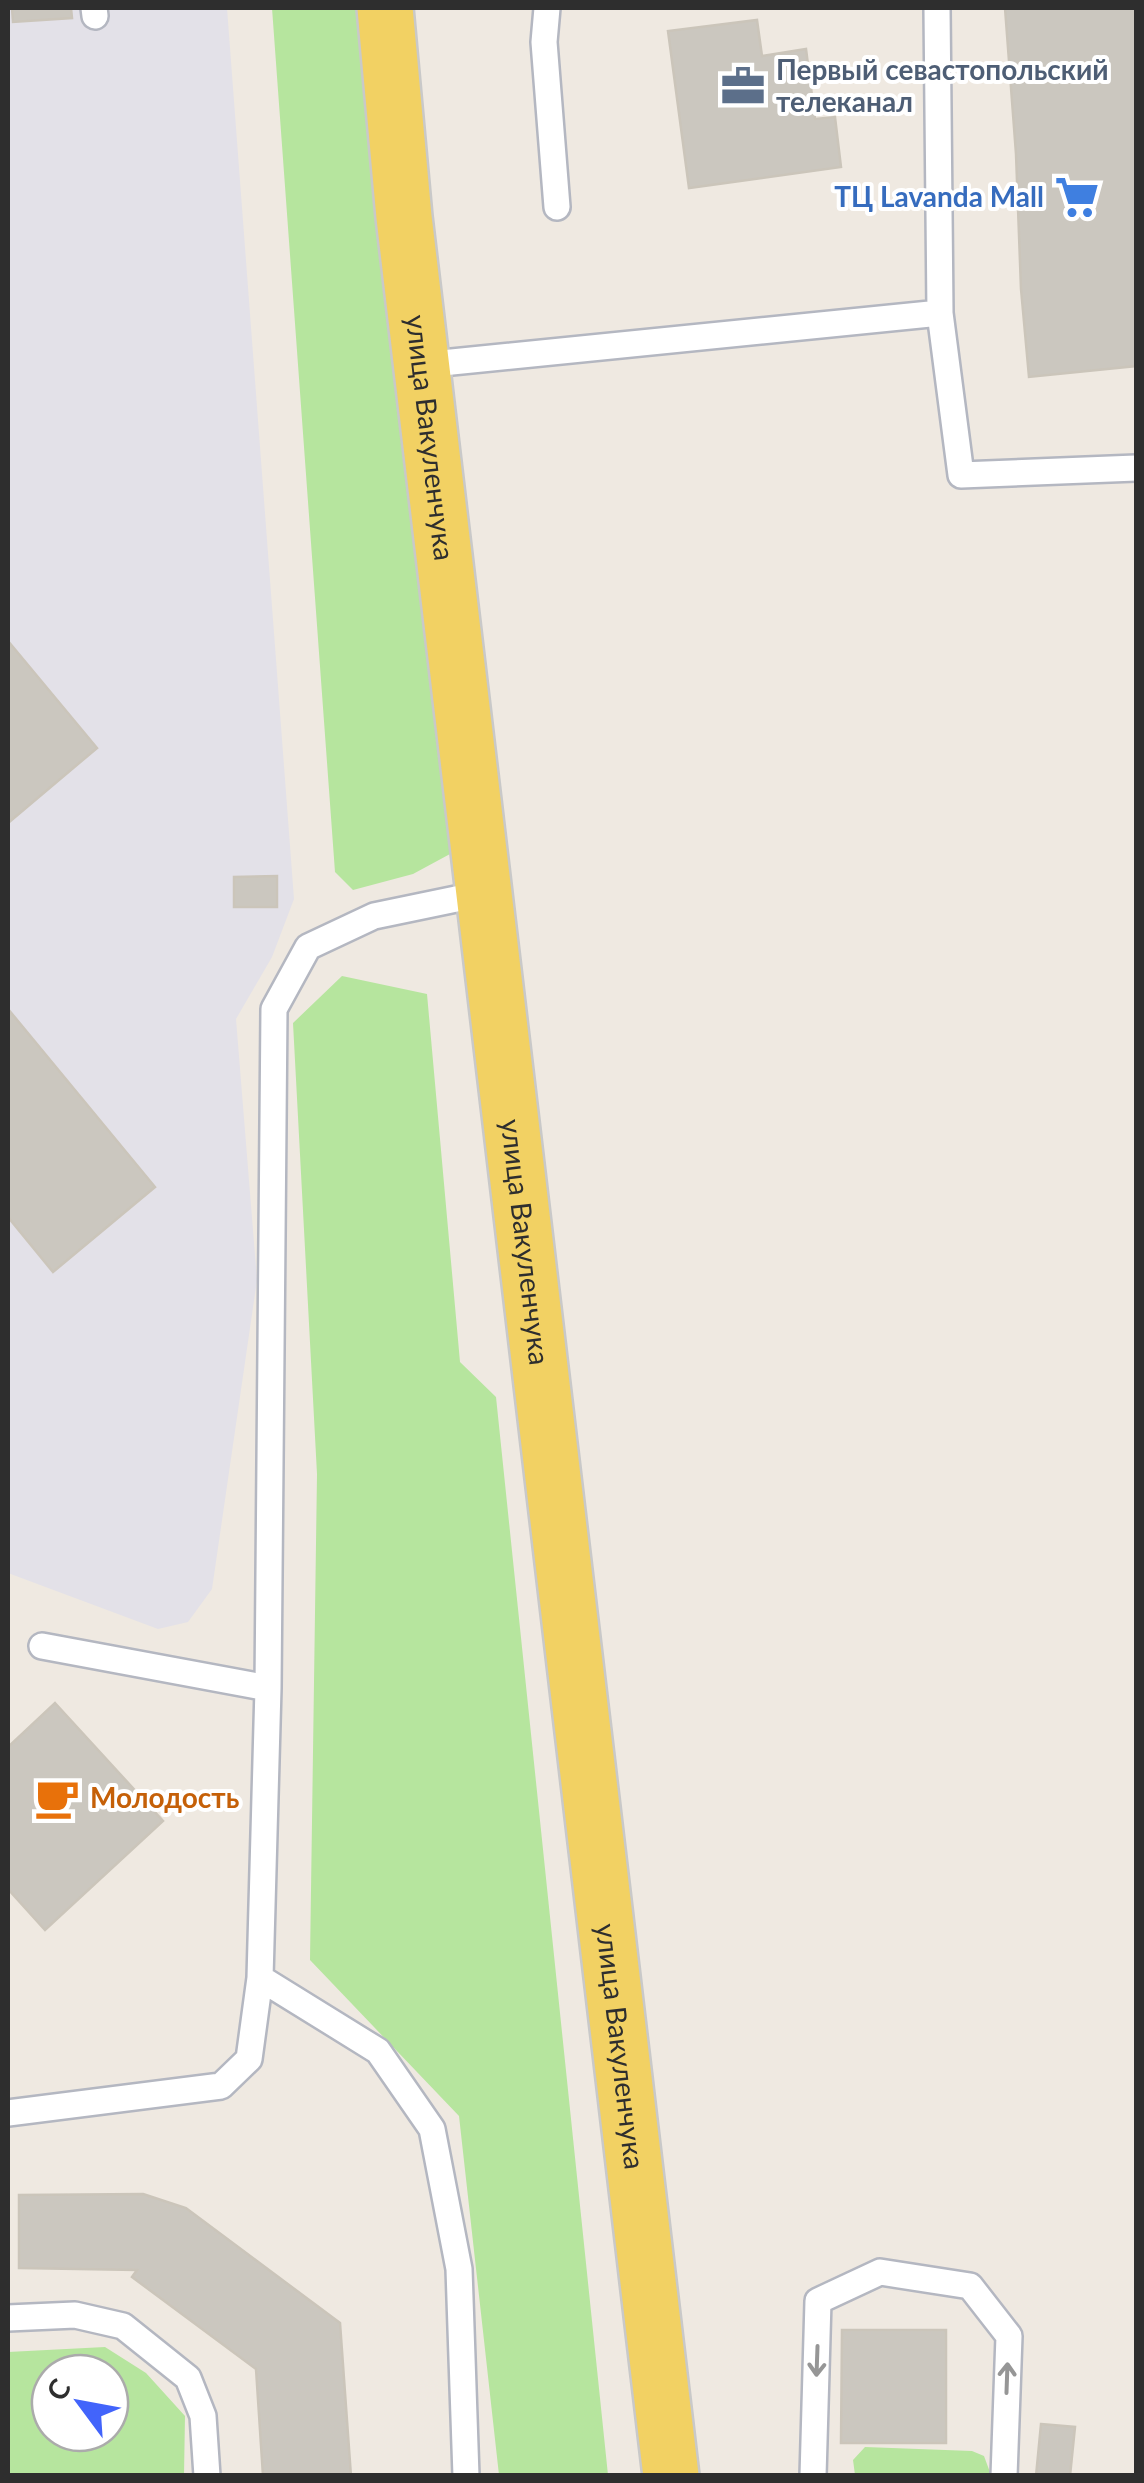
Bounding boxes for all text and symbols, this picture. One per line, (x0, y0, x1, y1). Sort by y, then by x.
place label: Первый севастопольский телеканал (776, 52, 1109, 118)
office icon: Первый севастопольский телеканал (719, 62, 767, 110)
supermarket icon: ТЦ Lavanda Mall (1053, 173, 1101, 221)
place label: ТЦ Lavanda Mall (834, 179, 1044, 213)
street label: улица Вакуленчука (400, 313, 462, 562)
street label: улица Вакуленчука (495, 1117, 558, 1367)
cafe icon: Молодость (33, 1774, 81, 1822)
place label: Молодость (90, 1780, 239, 1814)
street label: улица Вакуленчука (590, 1921, 653, 2171)
one-way arrow (807, 2345, 826, 2377)
north arrow (30, 2353, 130, 2453)
one-way arrow (998, 2363, 1017, 2395)
text: С (39, 2372, 78, 2406)

